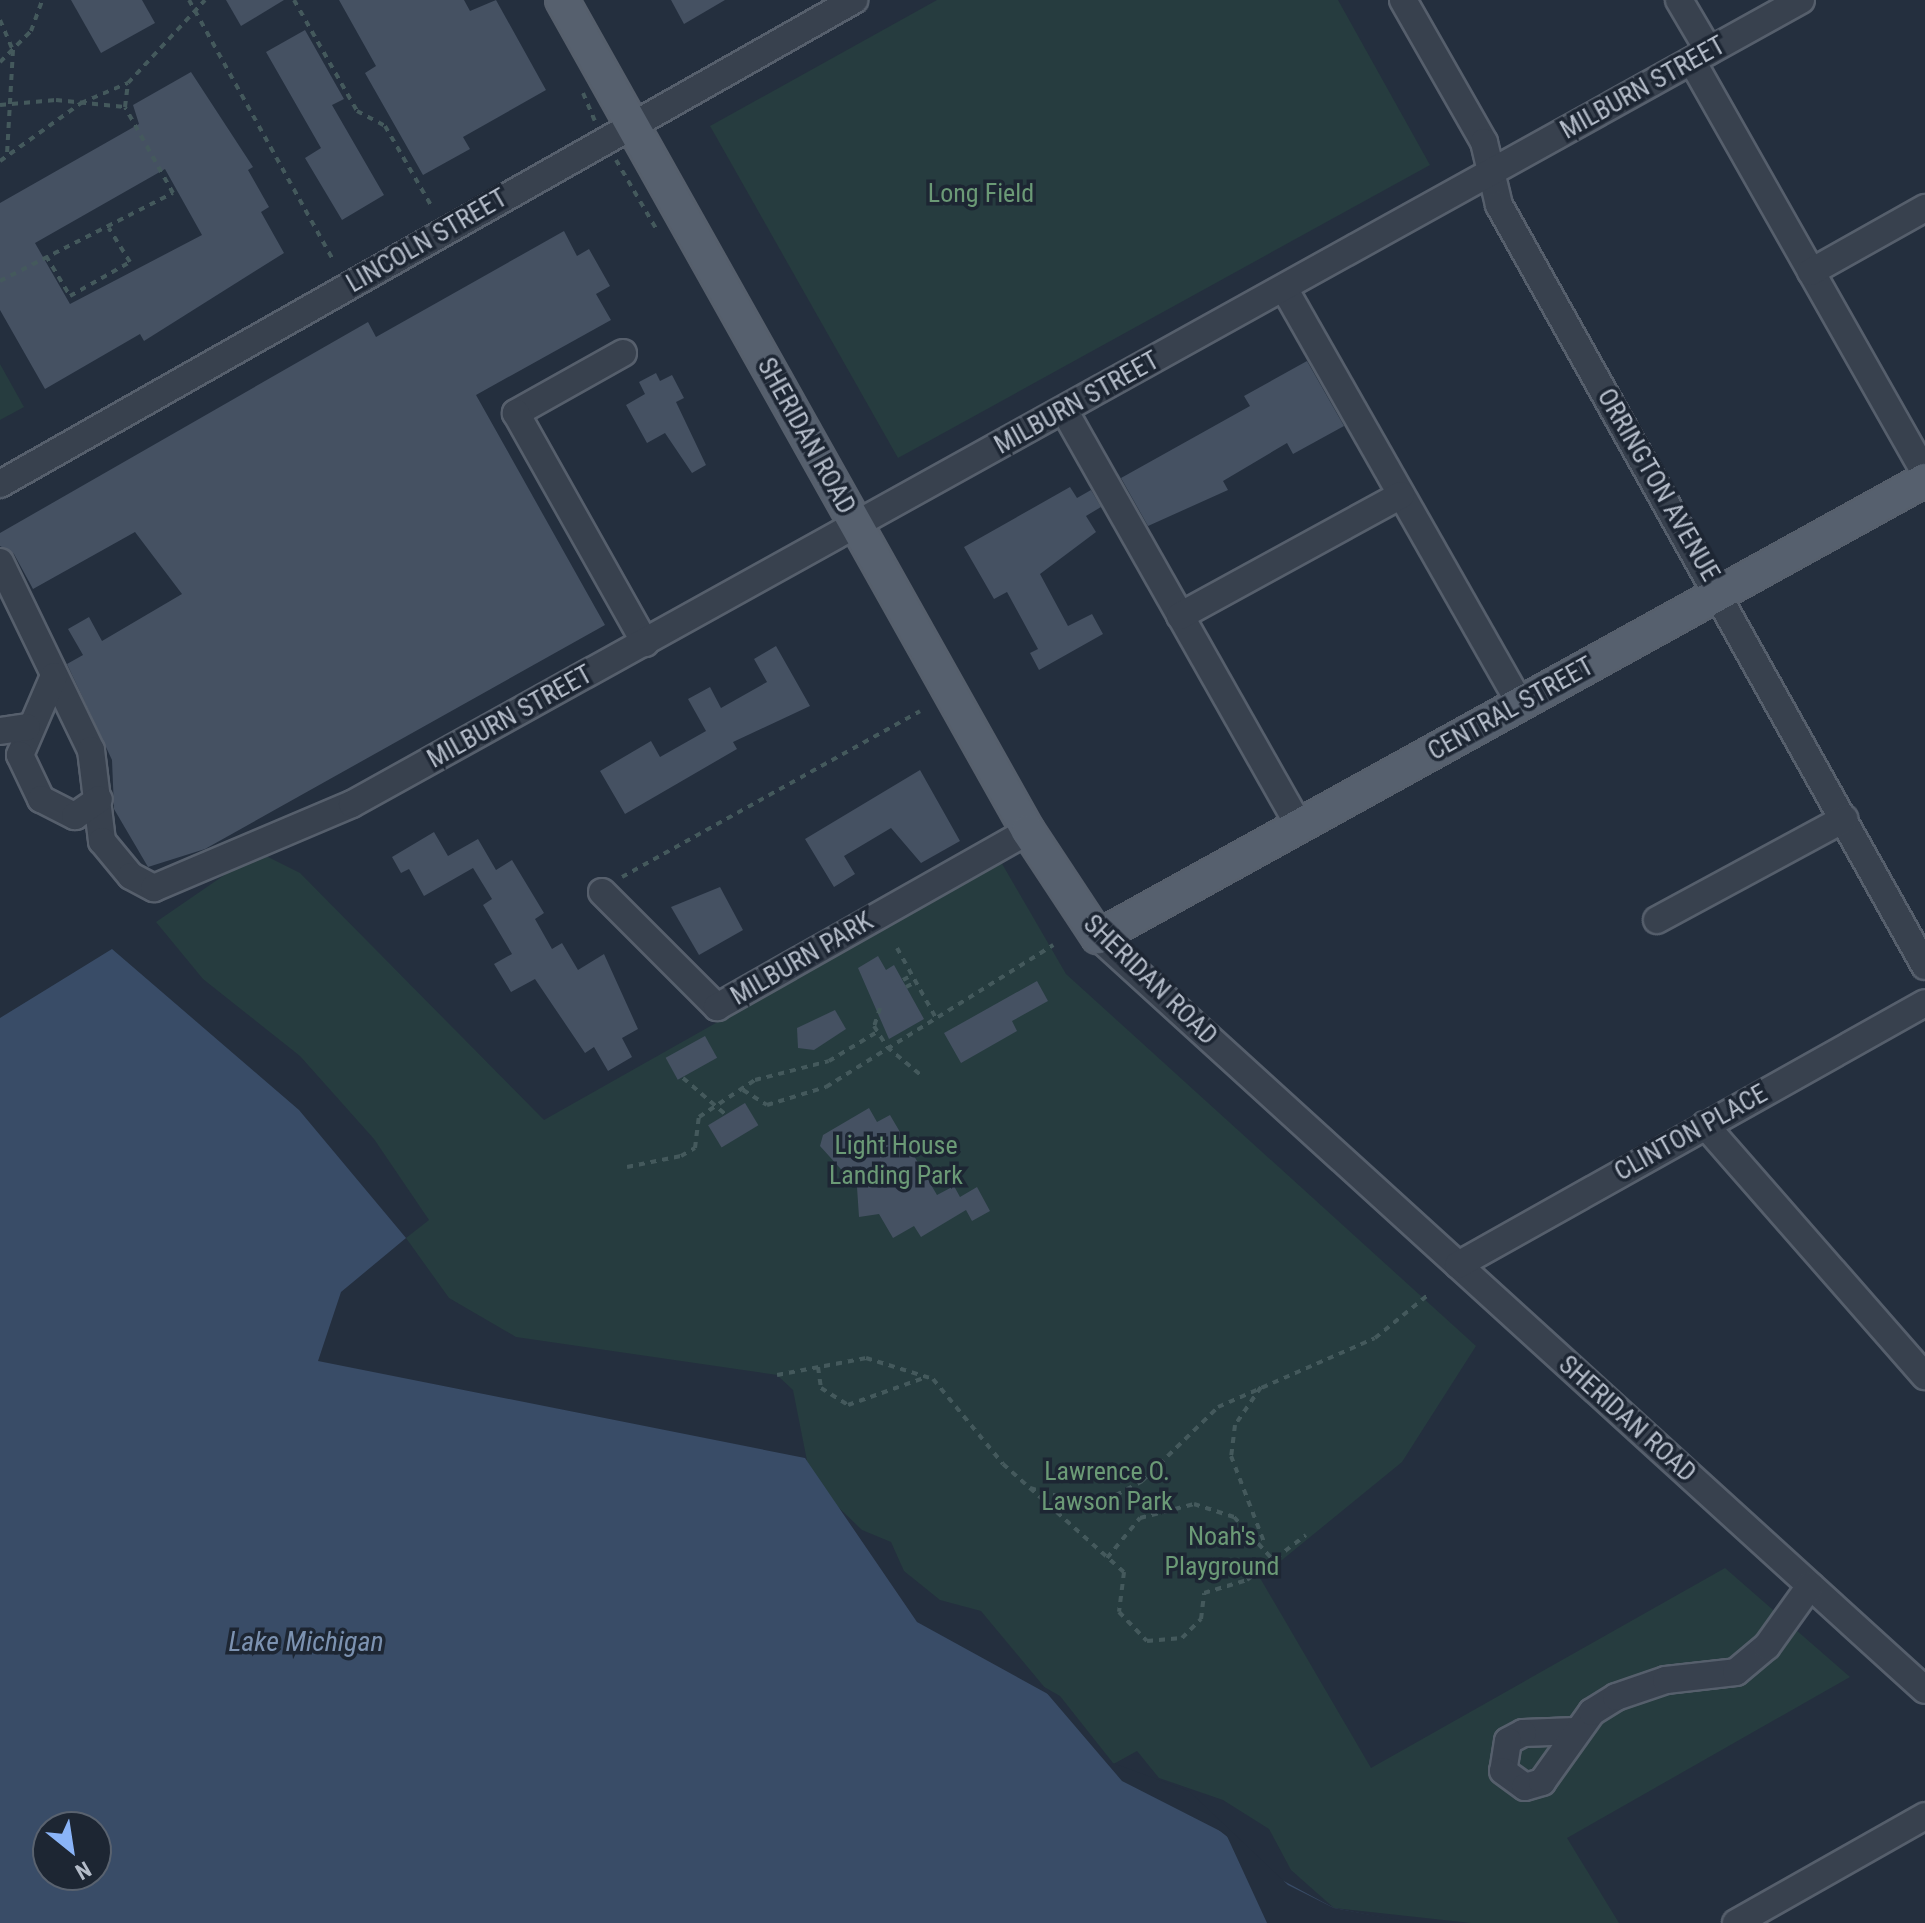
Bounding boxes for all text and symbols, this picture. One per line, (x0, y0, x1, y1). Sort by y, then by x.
street label: MILBURN STREET (1555, 30, 1731, 146)
park label: Long Field (928, 178, 1034, 210)
street label: LINCOLN STREET (341, 182, 513, 300)
street label: MILBURN STREET (989, 345, 1165, 461)
street label: SHERIDAN ROAD (750, 353, 862, 519)
street label: ORRINGTON AVENUE (1590, 383, 1726, 587)
street label: CENTRAL STREET (1423, 651, 1599, 767)
street label: MILBURN STREET (422, 659, 598, 775)
street label: MILBURN PARK (725, 906, 879, 1012)
street label: SHERIDAN ROAD (1077, 909, 1223, 1051)
street label: CLINTON PLACE (1609, 1078, 1773, 1188)
park label: Light House Landing Park (829, 1130, 963, 1192)
street label: SHERIDAN ROAD (1552, 1349, 1702, 1489)
park label: Lawrence O. Lawson Park (1041, 1456, 1173, 1518)
park label: Noah's Playground (1165, 1521, 1279, 1582)
water label: Lake Michigan (228, 1625, 384, 1659)
north arrow (32, 1811, 112, 1891)
text: N (71, 1856, 95, 1885)

